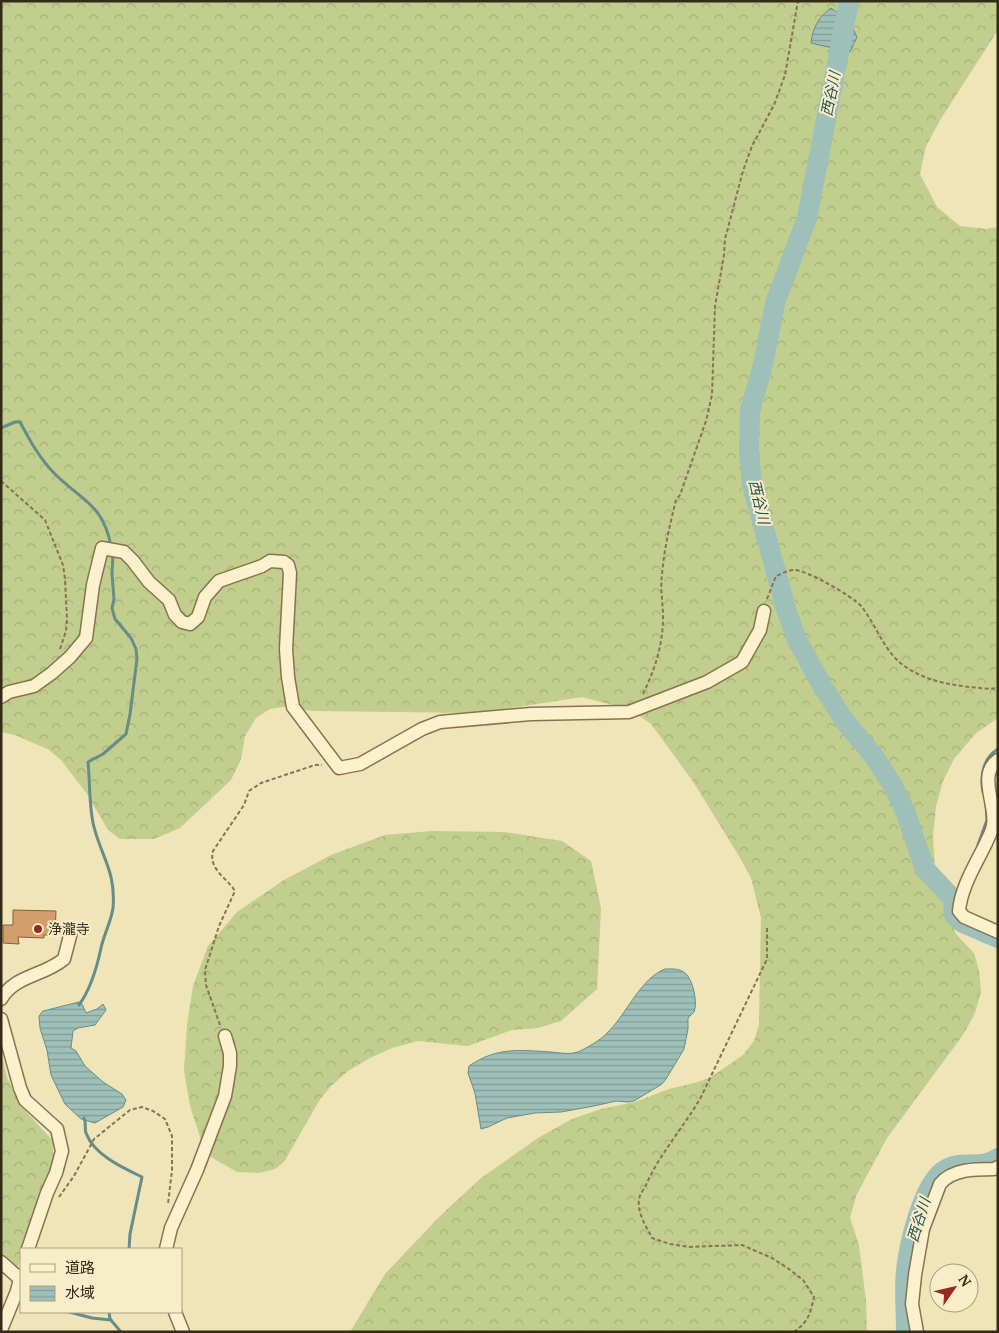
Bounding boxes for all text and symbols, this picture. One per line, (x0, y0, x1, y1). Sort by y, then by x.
water label: 西谷川 (816, 68, 845, 118)
water label: 西谷川 (745, 478, 775, 528)
place label: 浄瀧寺 (48, 919, 90, 938)
marker: 浄瀧寺 (32, 923, 44, 935)
water label: 西谷川 (902, 1193, 935, 1244)
legend (20, 1248, 182, 1313)
text: 道路 (65, 1257, 95, 1277)
north arrow (929, 1263, 979, 1313)
text: N (954, 1271, 976, 1290)
text: 水域 (65, 1282, 95, 1302)

